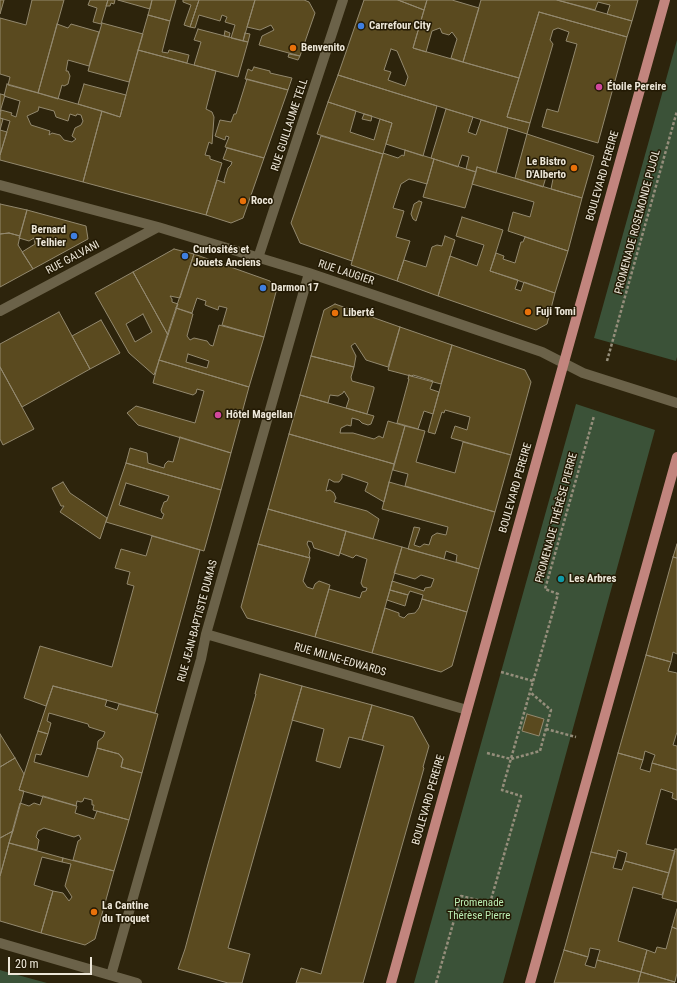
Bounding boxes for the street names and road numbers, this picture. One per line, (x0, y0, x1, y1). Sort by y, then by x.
street label: RUE GUILLAUME TELL (269, 77, 311, 173)
street label: BOULEVARD PEREIRE (584, 129, 622, 223)
street label: PROMENADE ROSEMONDE PUJOL (612, 148, 664, 296)
street label: RUE GALVANI (44, 238, 102, 278)
street label: RUE LAUGIER (316, 258, 376, 288)
street label: BOULEVARD PEREIRE (497, 441, 535, 535)
street label: PROMENADE THÉRÈSE PIERRE (533, 451, 581, 585)
street label: RUE JEAN-BAPTISTE DUMAS (175, 558, 221, 684)
street label: RUE MILNE-EDWARDS (292, 641, 388, 679)
street label: BOULEVARD PEREIRE (410, 753, 448, 847)

